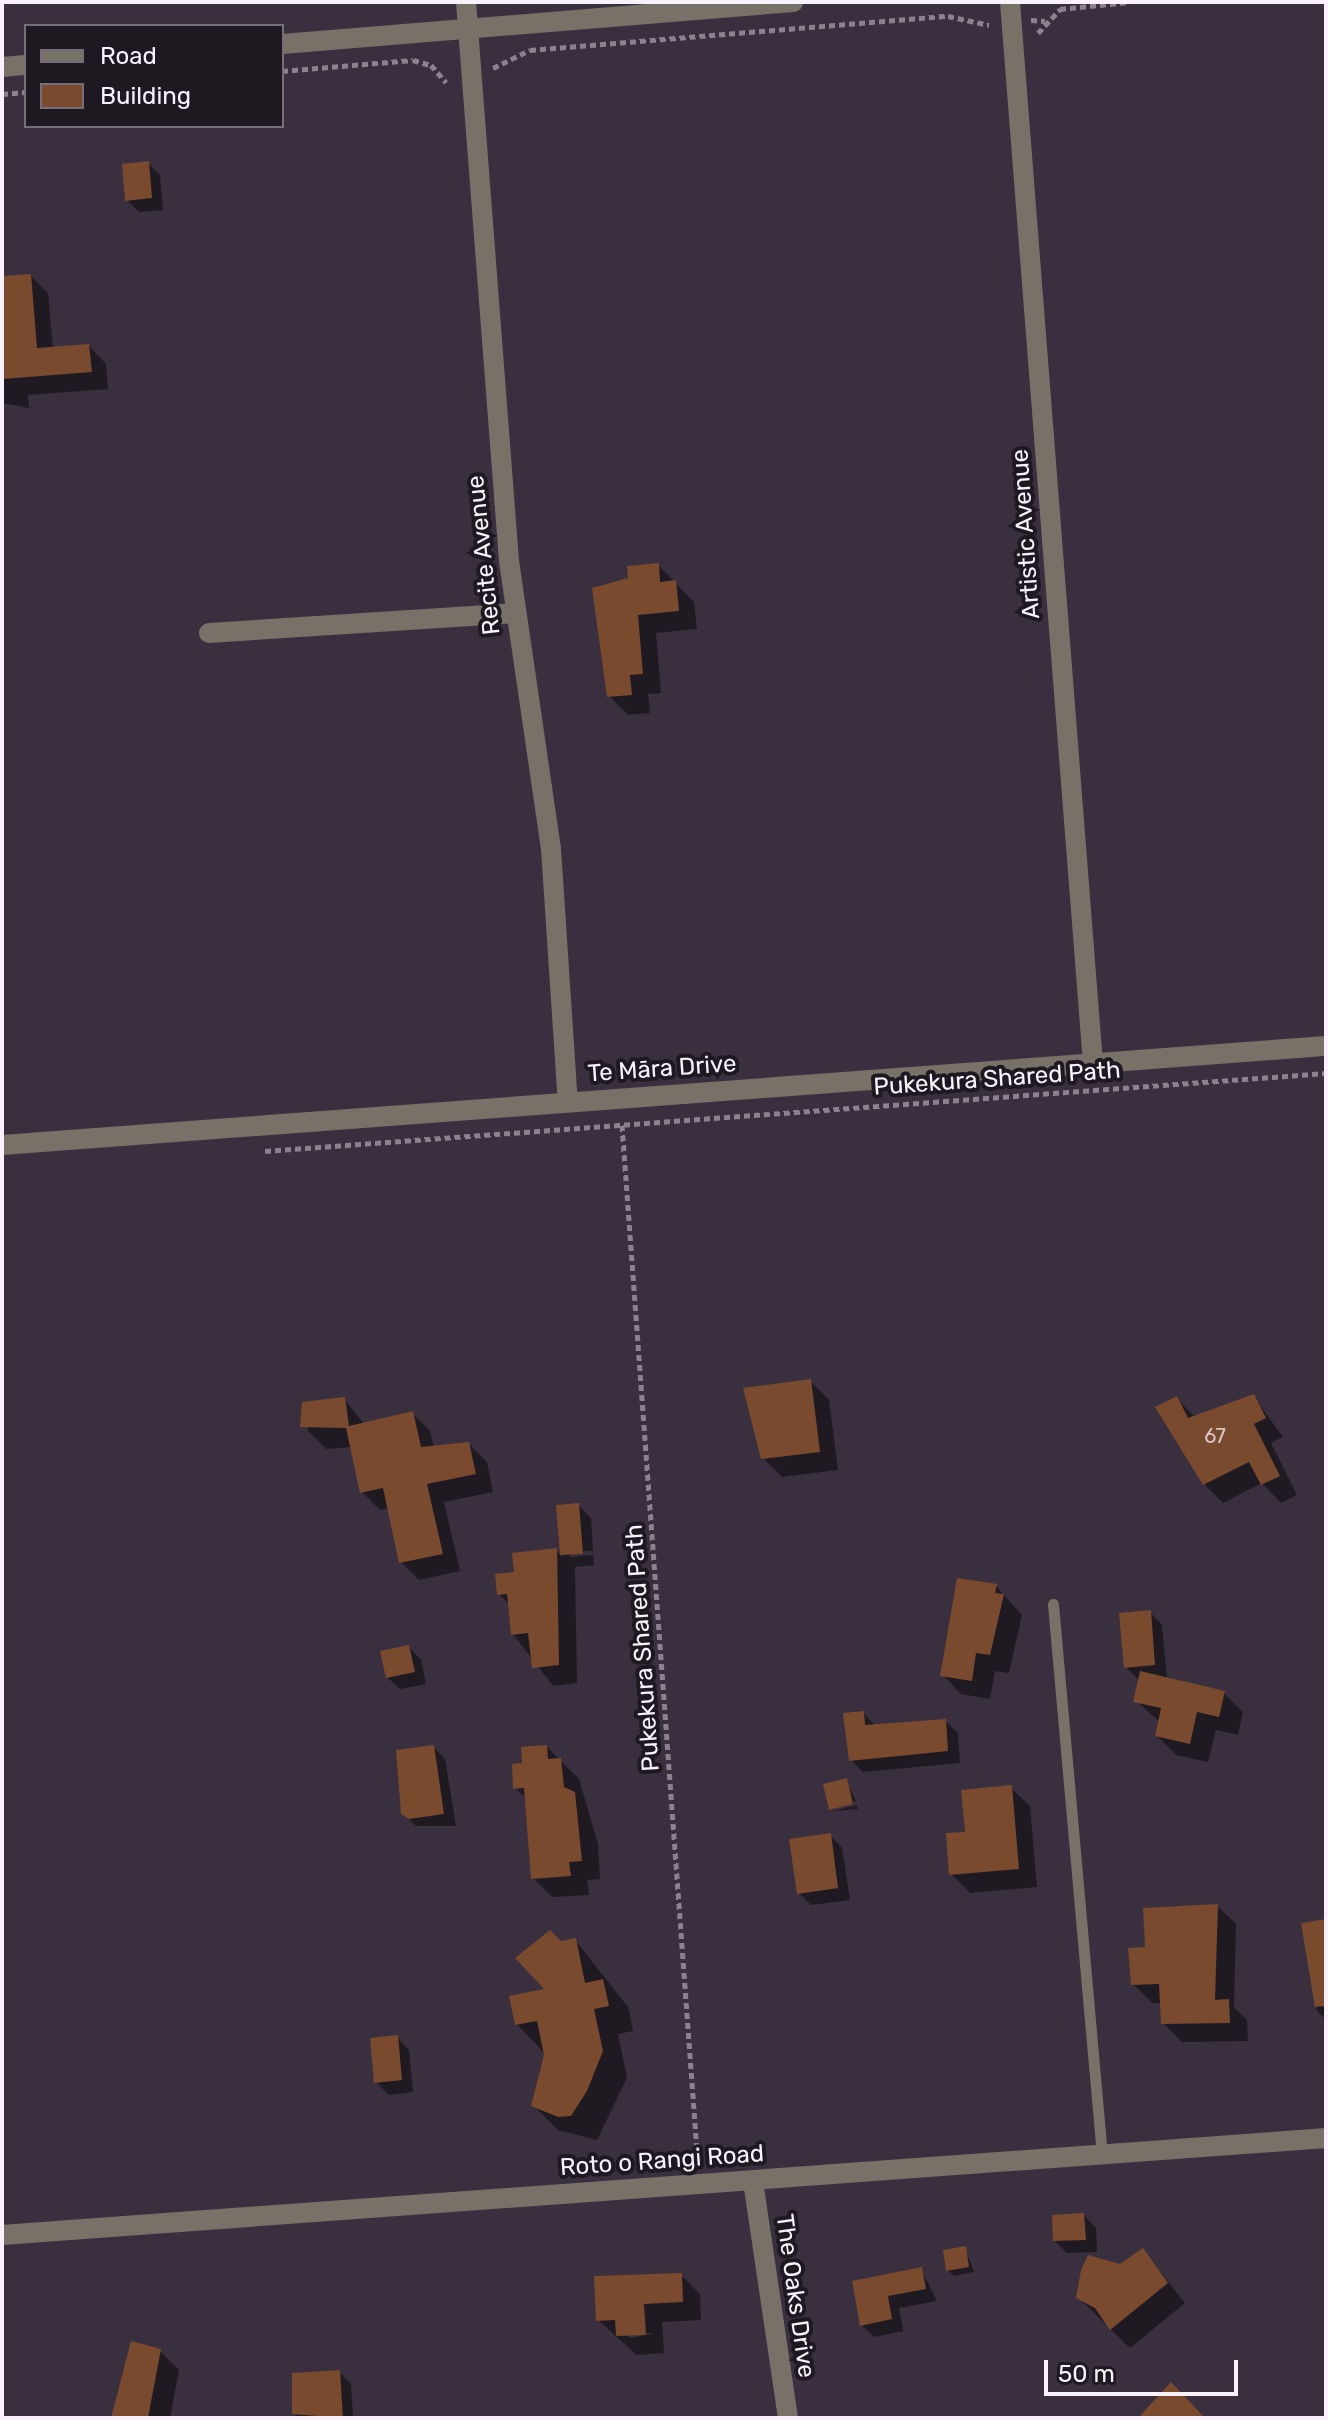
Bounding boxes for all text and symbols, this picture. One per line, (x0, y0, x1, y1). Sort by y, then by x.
legend (24, 24, 284, 128)
text: Road (100, 42, 157, 70)
text: Building (100, 82, 191, 110)
street label: Artistic Avenue (1006, 448, 1046, 620)
street label: Recite Avenue (461, 474, 507, 636)
street label: Te Māra Drive (587, 1049, 737, 1089)
street label: Pukekura Shared Path (873, 1056, 1121, 1102)
house number: 67 (1204, 1424, 1226, 1448)
street label: Pukekura Shared Path (620, 1524, 666, 1772)
street label: Roto o Rangi Road (559, 2140, 765, 2182)
street label: The Oaks Drive (769, 2212, 821, 2380)
scale bar (1048, 2344, 1242, 2394)
text: 50 m (1058, 2360, 1115, 2388)

